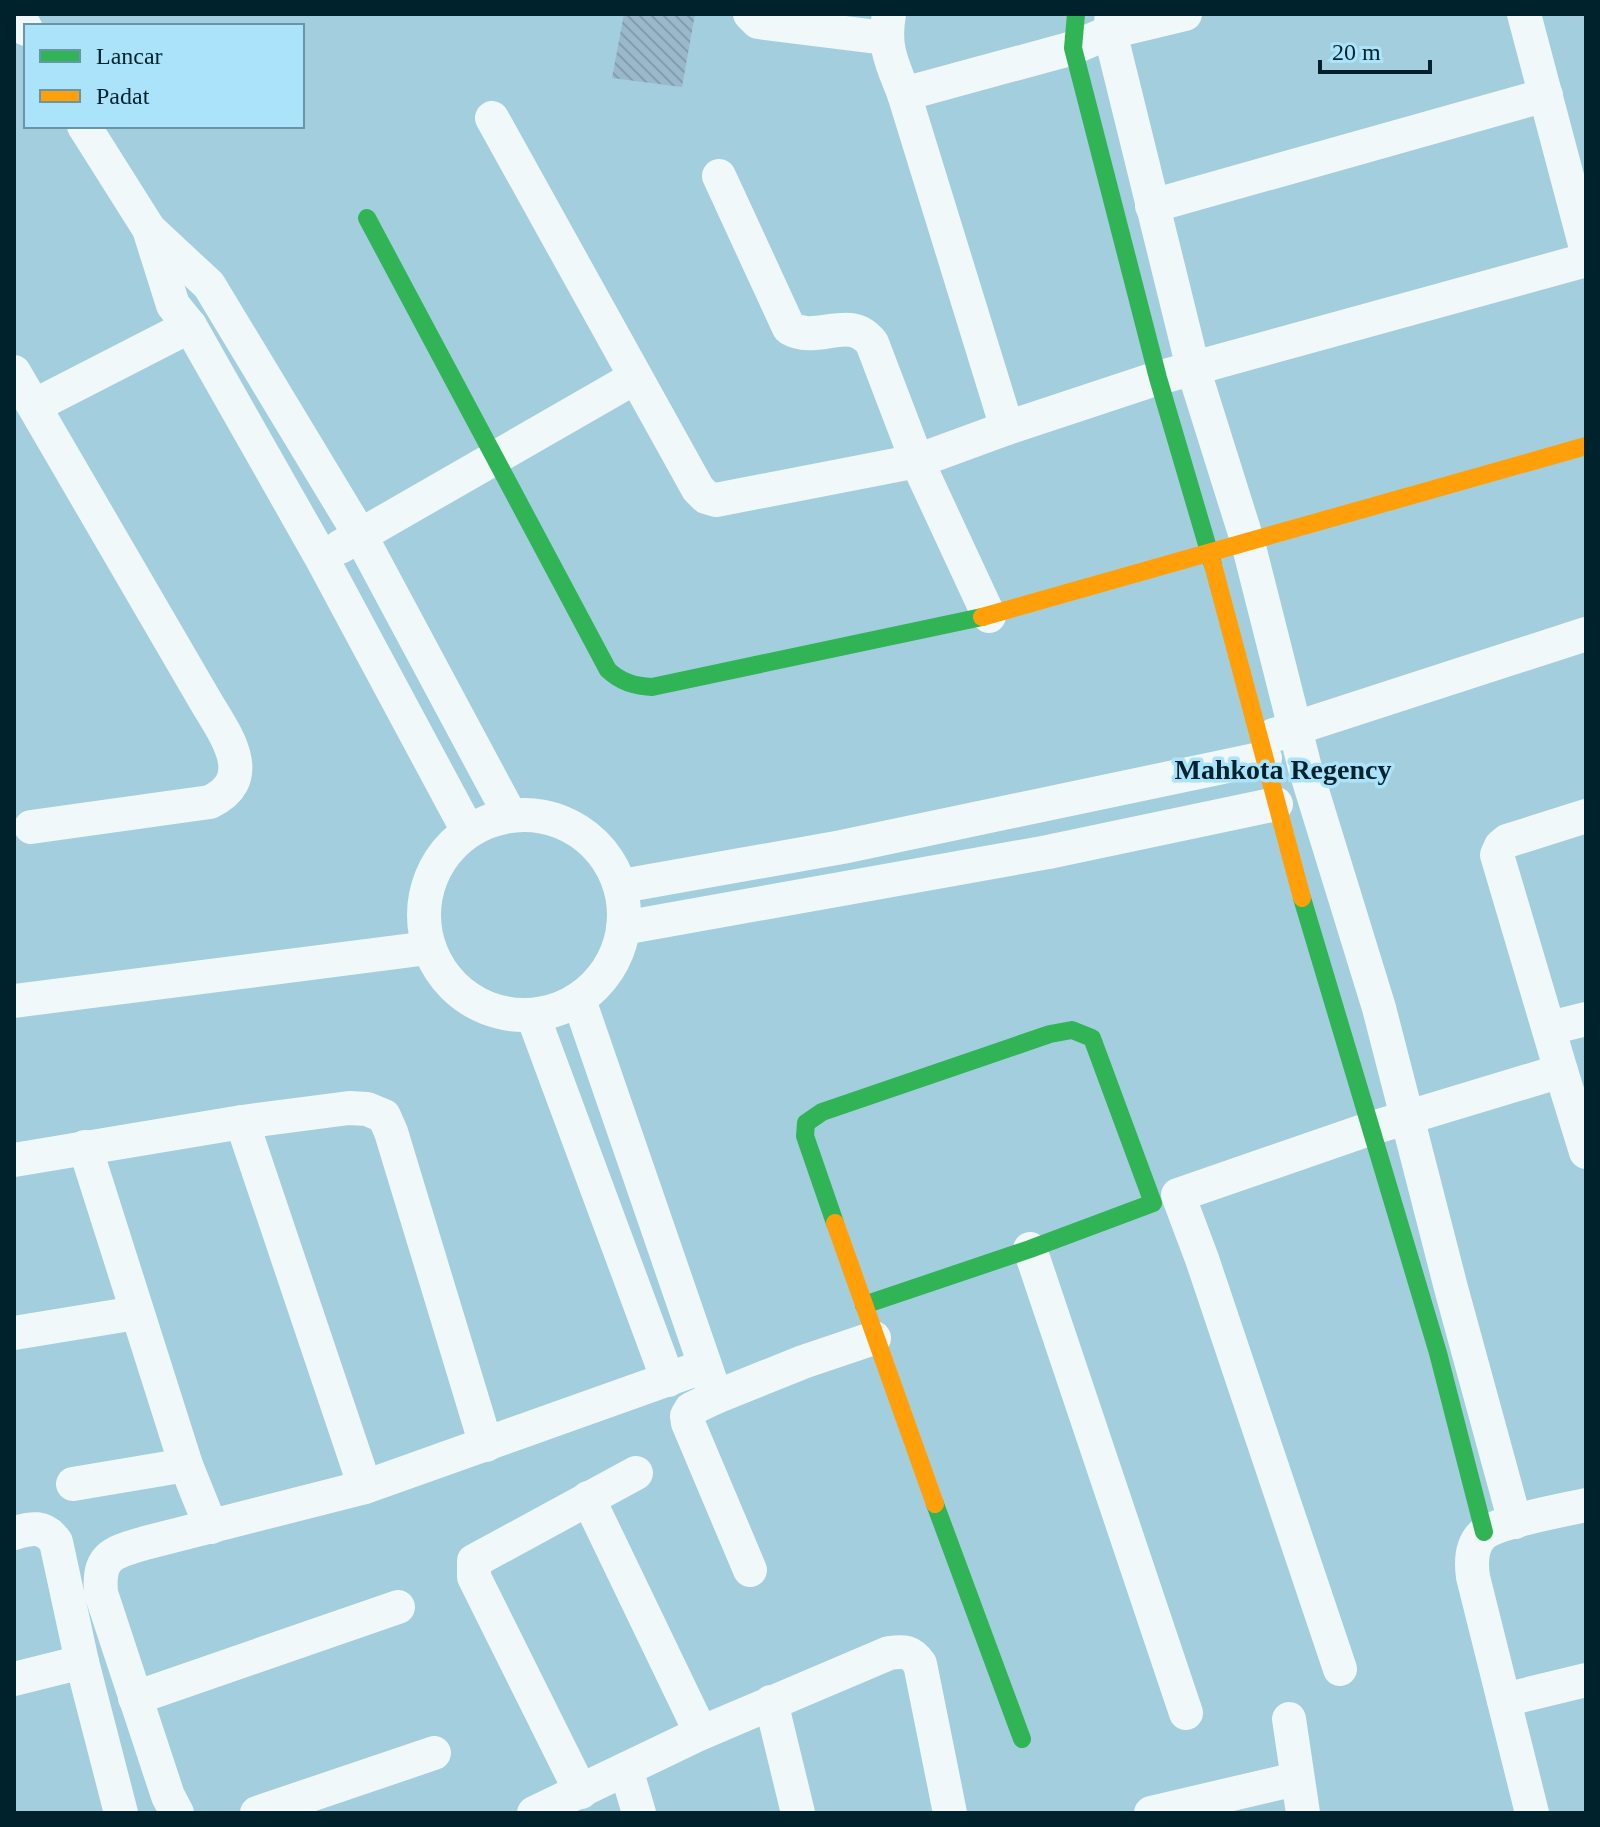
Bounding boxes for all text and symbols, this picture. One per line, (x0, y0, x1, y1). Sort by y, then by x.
legend (24, 24, 304, 128)
scale bar (1320, 24, 1430, 74)
text: 20 m (1332, 39, 1381, 65)
text: Lancar (96, 43, 163, 69)
text: Padat (96, 83, 150, 109)
district label: Mahkota Regency (1175, 754, 1391, 785)

